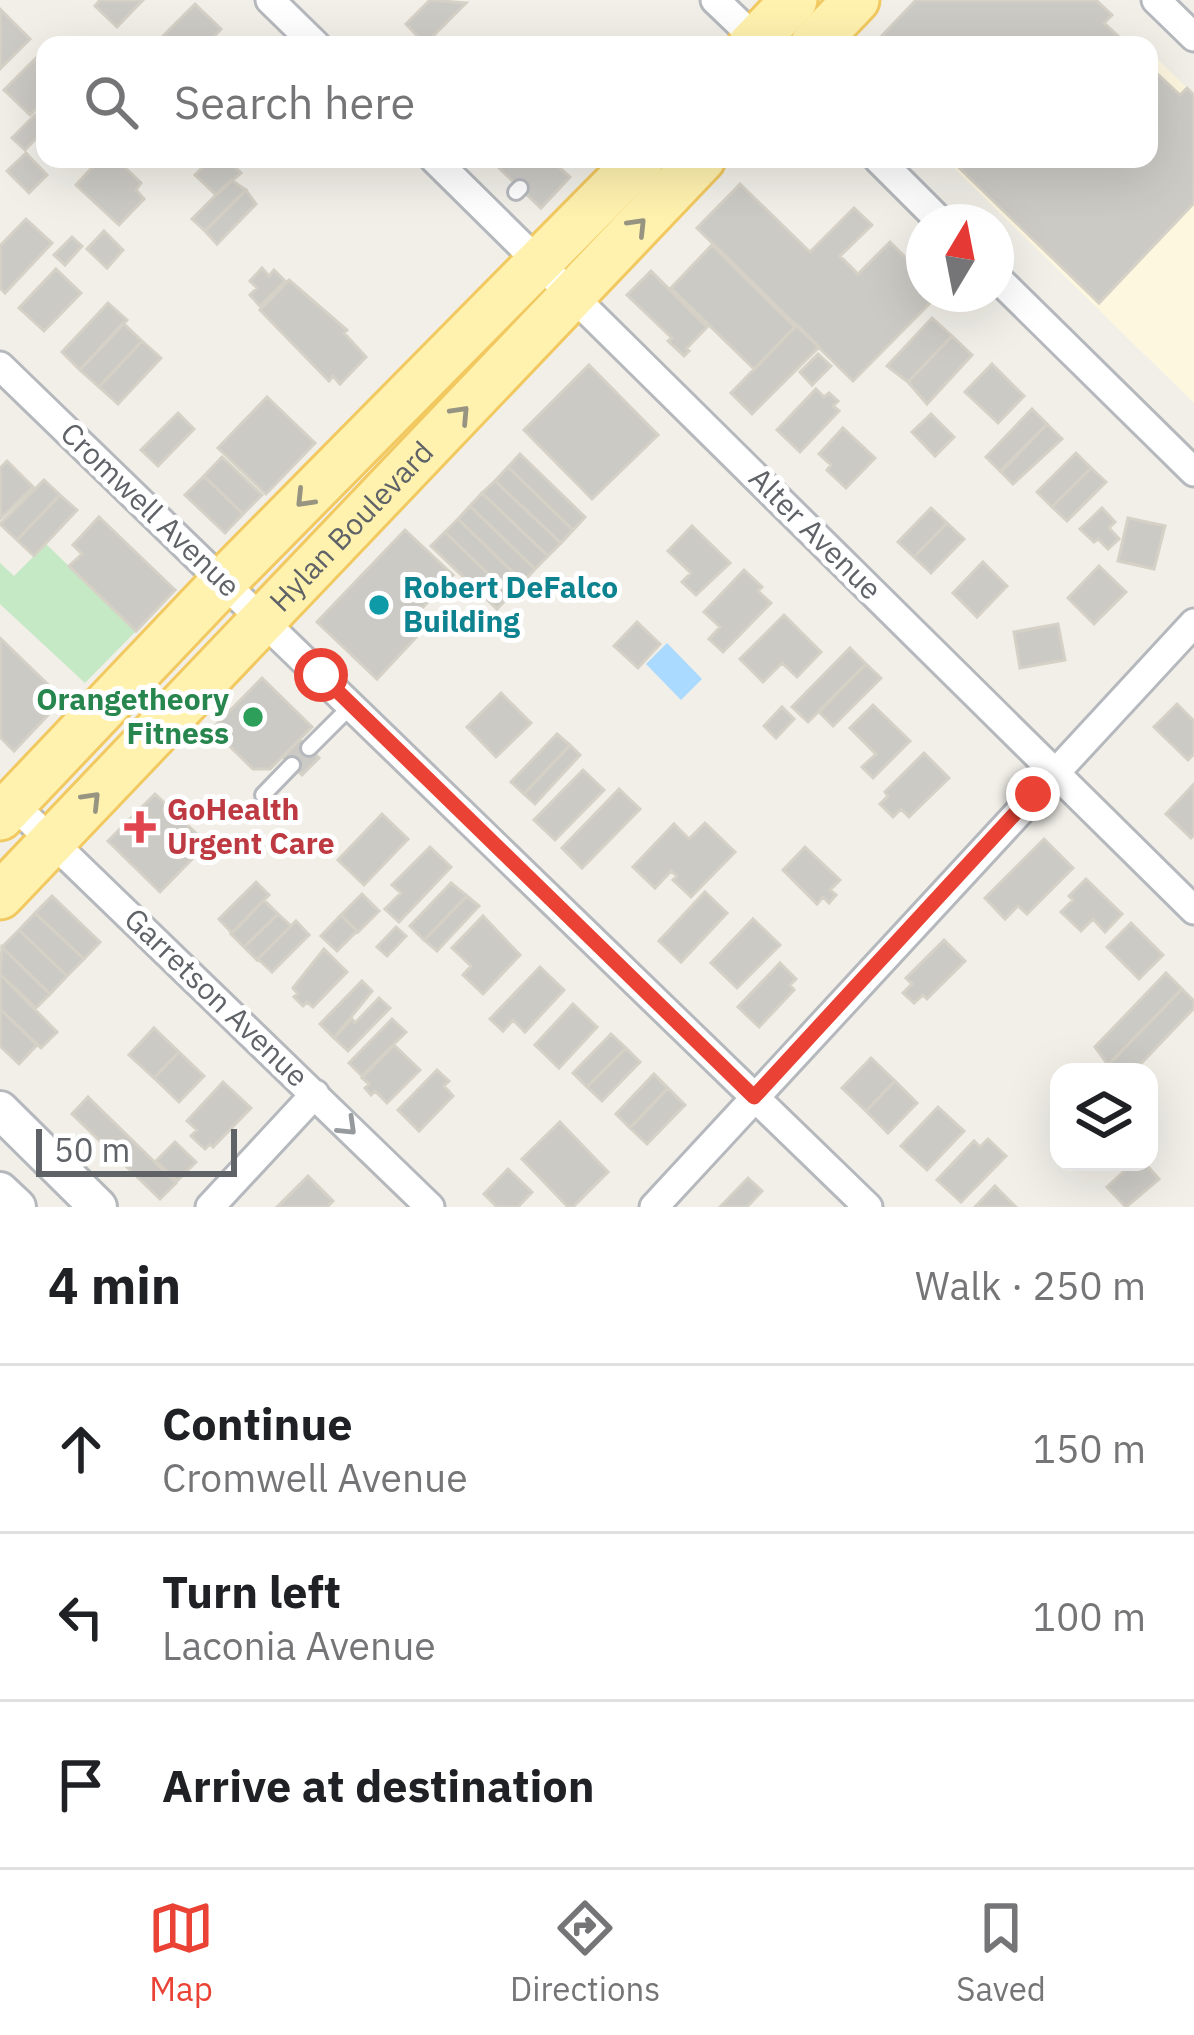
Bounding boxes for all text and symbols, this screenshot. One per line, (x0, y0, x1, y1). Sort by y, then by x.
search box (36, 36, 1158, 168)
icon: search (78, 69, 144, 135)
text: Search here (174, 73, 415, 131)
north arrow (906, 204, 1014, 312)
one-way arrow (623, 219, 645, 240)
one-way arrow (446, 406, 468, 427)
street label: Cromwell Avenue (53, 413, 249, 605)
street label: Hylan Boulevard (260, 432, 441, 619)
street label: Alter Avenue (741, 458, 891, 608)
one-way arrow (297, 485, 319, 507)
place label: Robert DeFalco Building (403, 567, 618, 640)
marker: Robert DeFalco Building (366, 592, 392, 618)
route start (294, 648, 348, 702)
place label: Orangetheory Fitness (36, 679, 229, 752)
marker: Orangetheory Fitness (240, 704, 266, 730)
route end (1006, 767, 1060, 821)
place label: GoHealth Urgent Care (167, 789, 335, 862)
one-way arrow (78, 792, 100, 814)
marker: GoHealth Urgent Care (124, 811, 156, 843)
street label: Garretson Avenue (117, 899, 317, 1095)
map controls (1050, 1063, 1158, 1171)
button: layers (1050, 1063, 1158, 1171)
one-way arrow (334, 1113, 356, 1135)
scale bar (36, 1123, 237, 1176)
text: 50 m (54, 1128, 130, 1171)
text: 4 min (48, 1252, 181, 1318)
text: Walk · 250 m (915, 1260, 1146, 1311)
text: Continue (162, 1394, 353, 1452)
icon: ahead (48, 1416, 114, 1482)
text: 150 m (1033, 1423, 1146, 1474)
text: Cromwell Avenue (162, 1452, 468, 1503)
text: Turn left (162, 1562, 341, 1620)
icon: left (48, 1584, 114, 1650)
text: 100 m (1033, 1591, 1146, 1642)
text: Laconia Avenue (162, 1620, 436, 1671)
icon: arrive (48, 1752, 114, 1818)
text: Arrive at destination (162, 1756, 595, 1814)
tab: Map (148, 1895, 214, 2010)
tab: Directions (510, 1895, 660, 2010)
tab: Saved (956, 1895, 1046, 2010)

